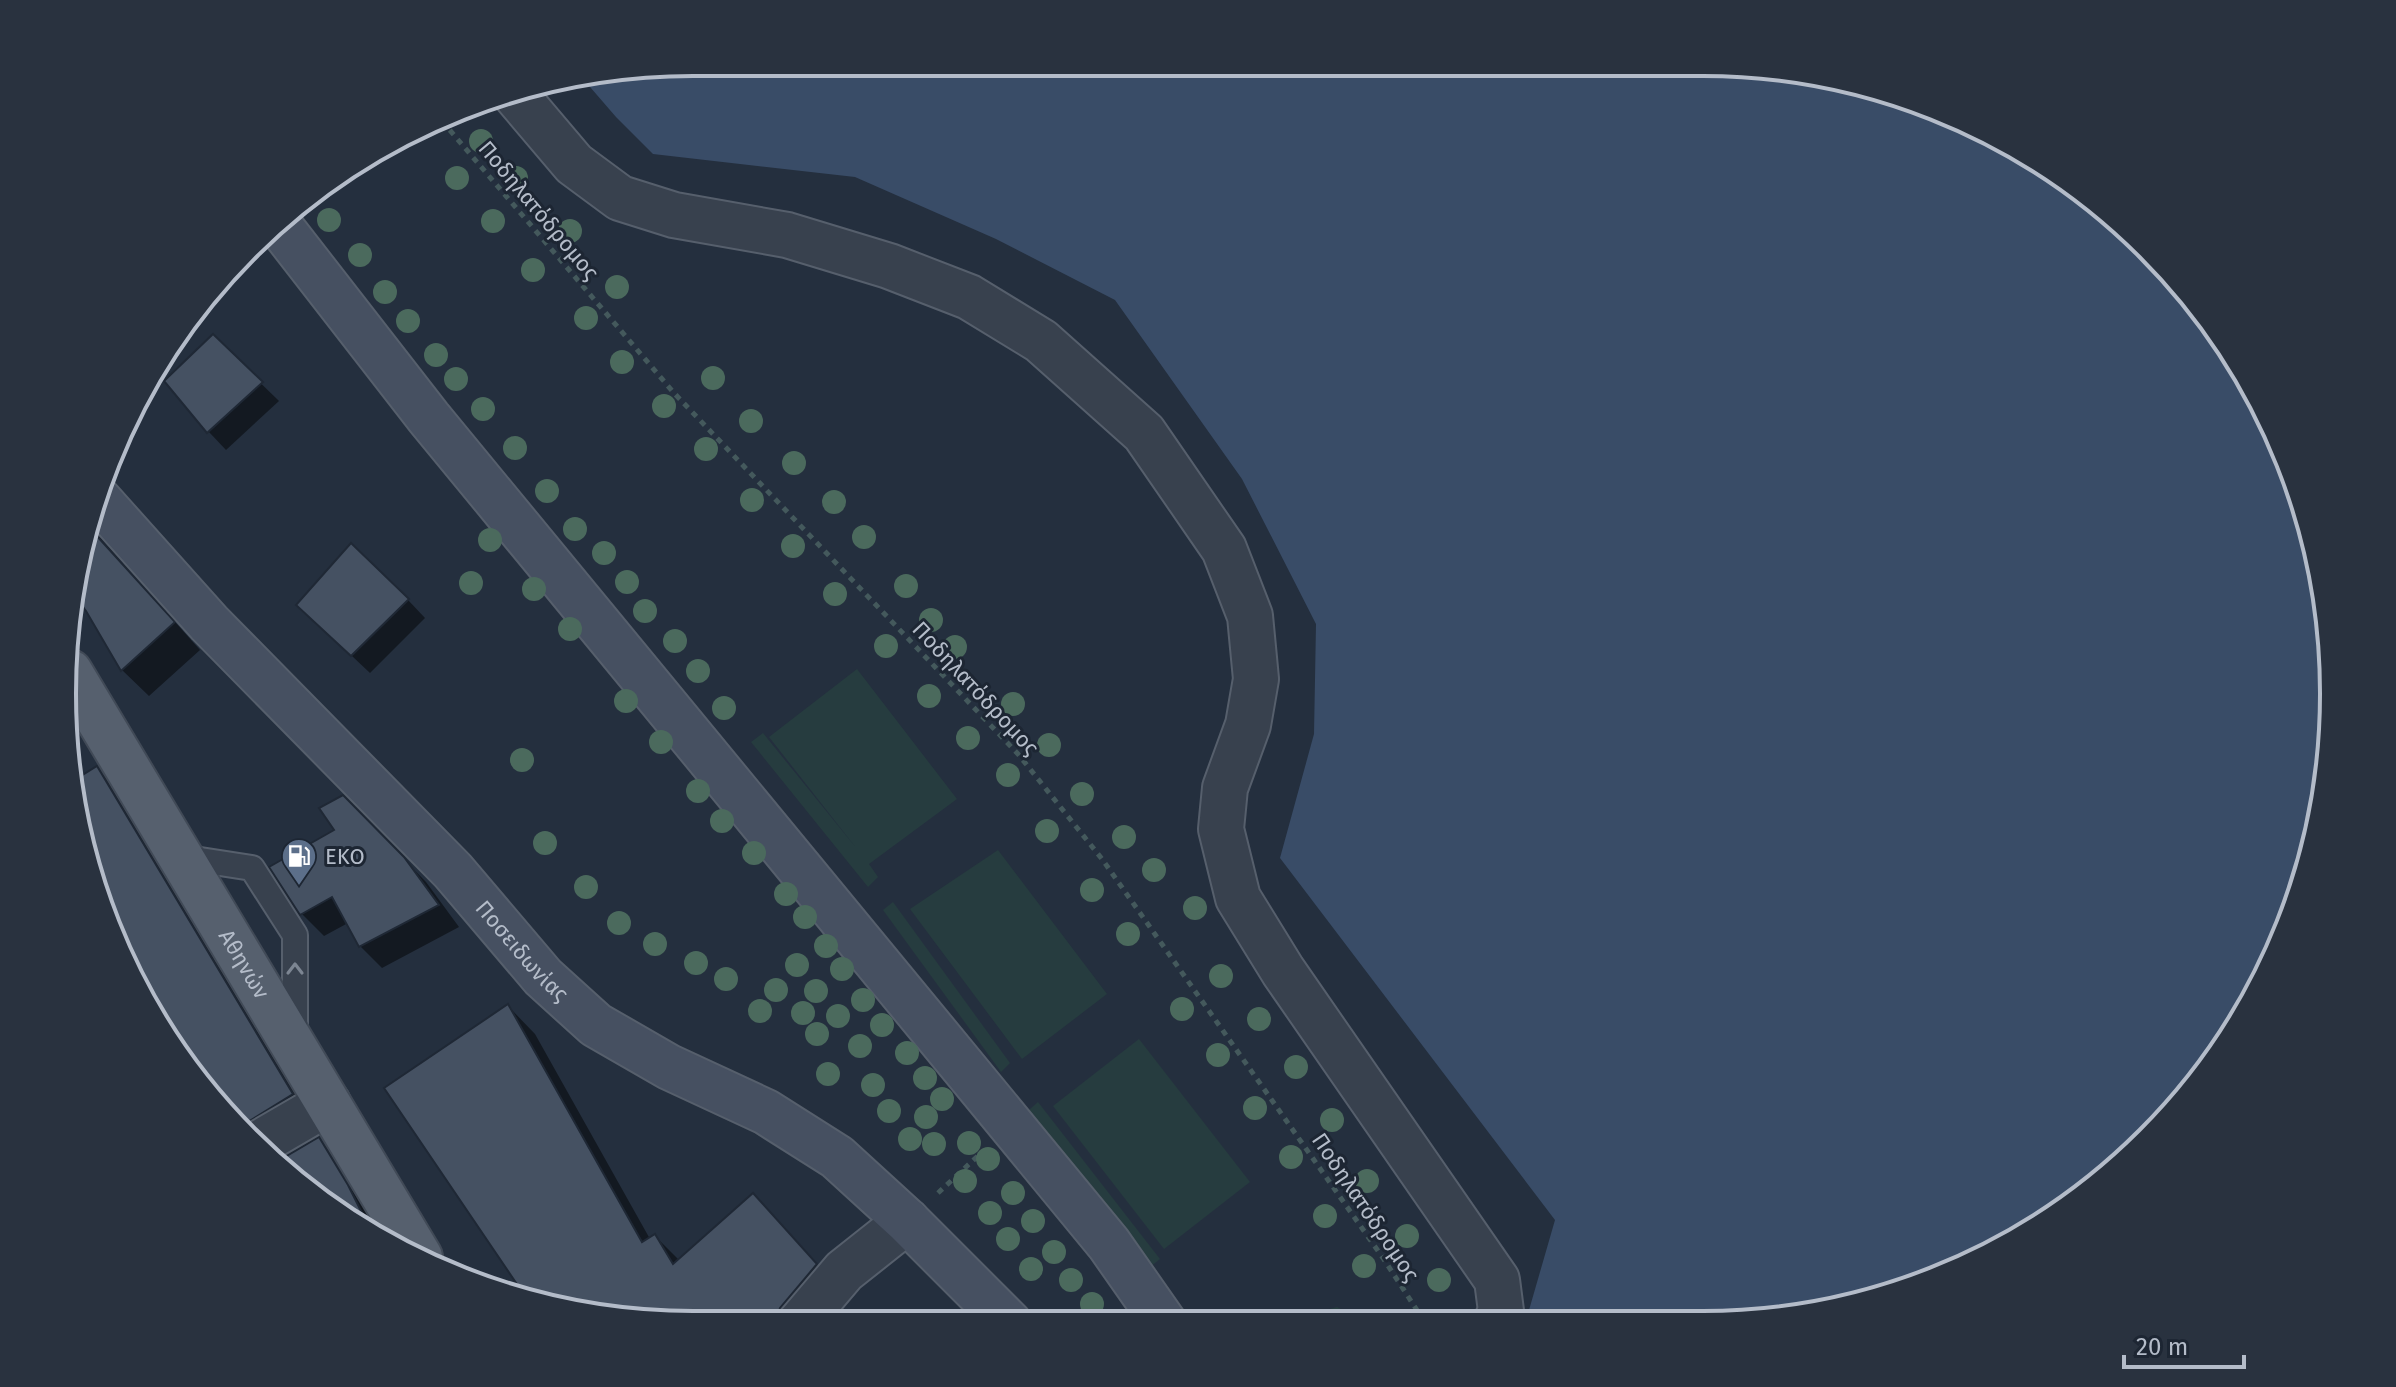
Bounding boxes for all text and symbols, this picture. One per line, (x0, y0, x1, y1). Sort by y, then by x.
street label: Ποδηλατόδρομος (473, 135, 605, 285)
street label: Ποδηλατόδρομος (907, 616, 1045, 761)
fuel station icon: EKO (280, 837, 318, 887)
place label: EKO (325, 843, 365, 870)
street label: Ποσειδωνίας (470, 895, 574, 1007)
street label: Αθηνών (213, 924, 276, 1004)
one-way arrow (286, 962, 304, 975)
street label: Ποδηλατόδρομος (1306, 1128, 1425, 1287)
scale bar (2124, 1319, 2244, 1369)
text: 20 m (2136, 1333, 2188, 1361)

